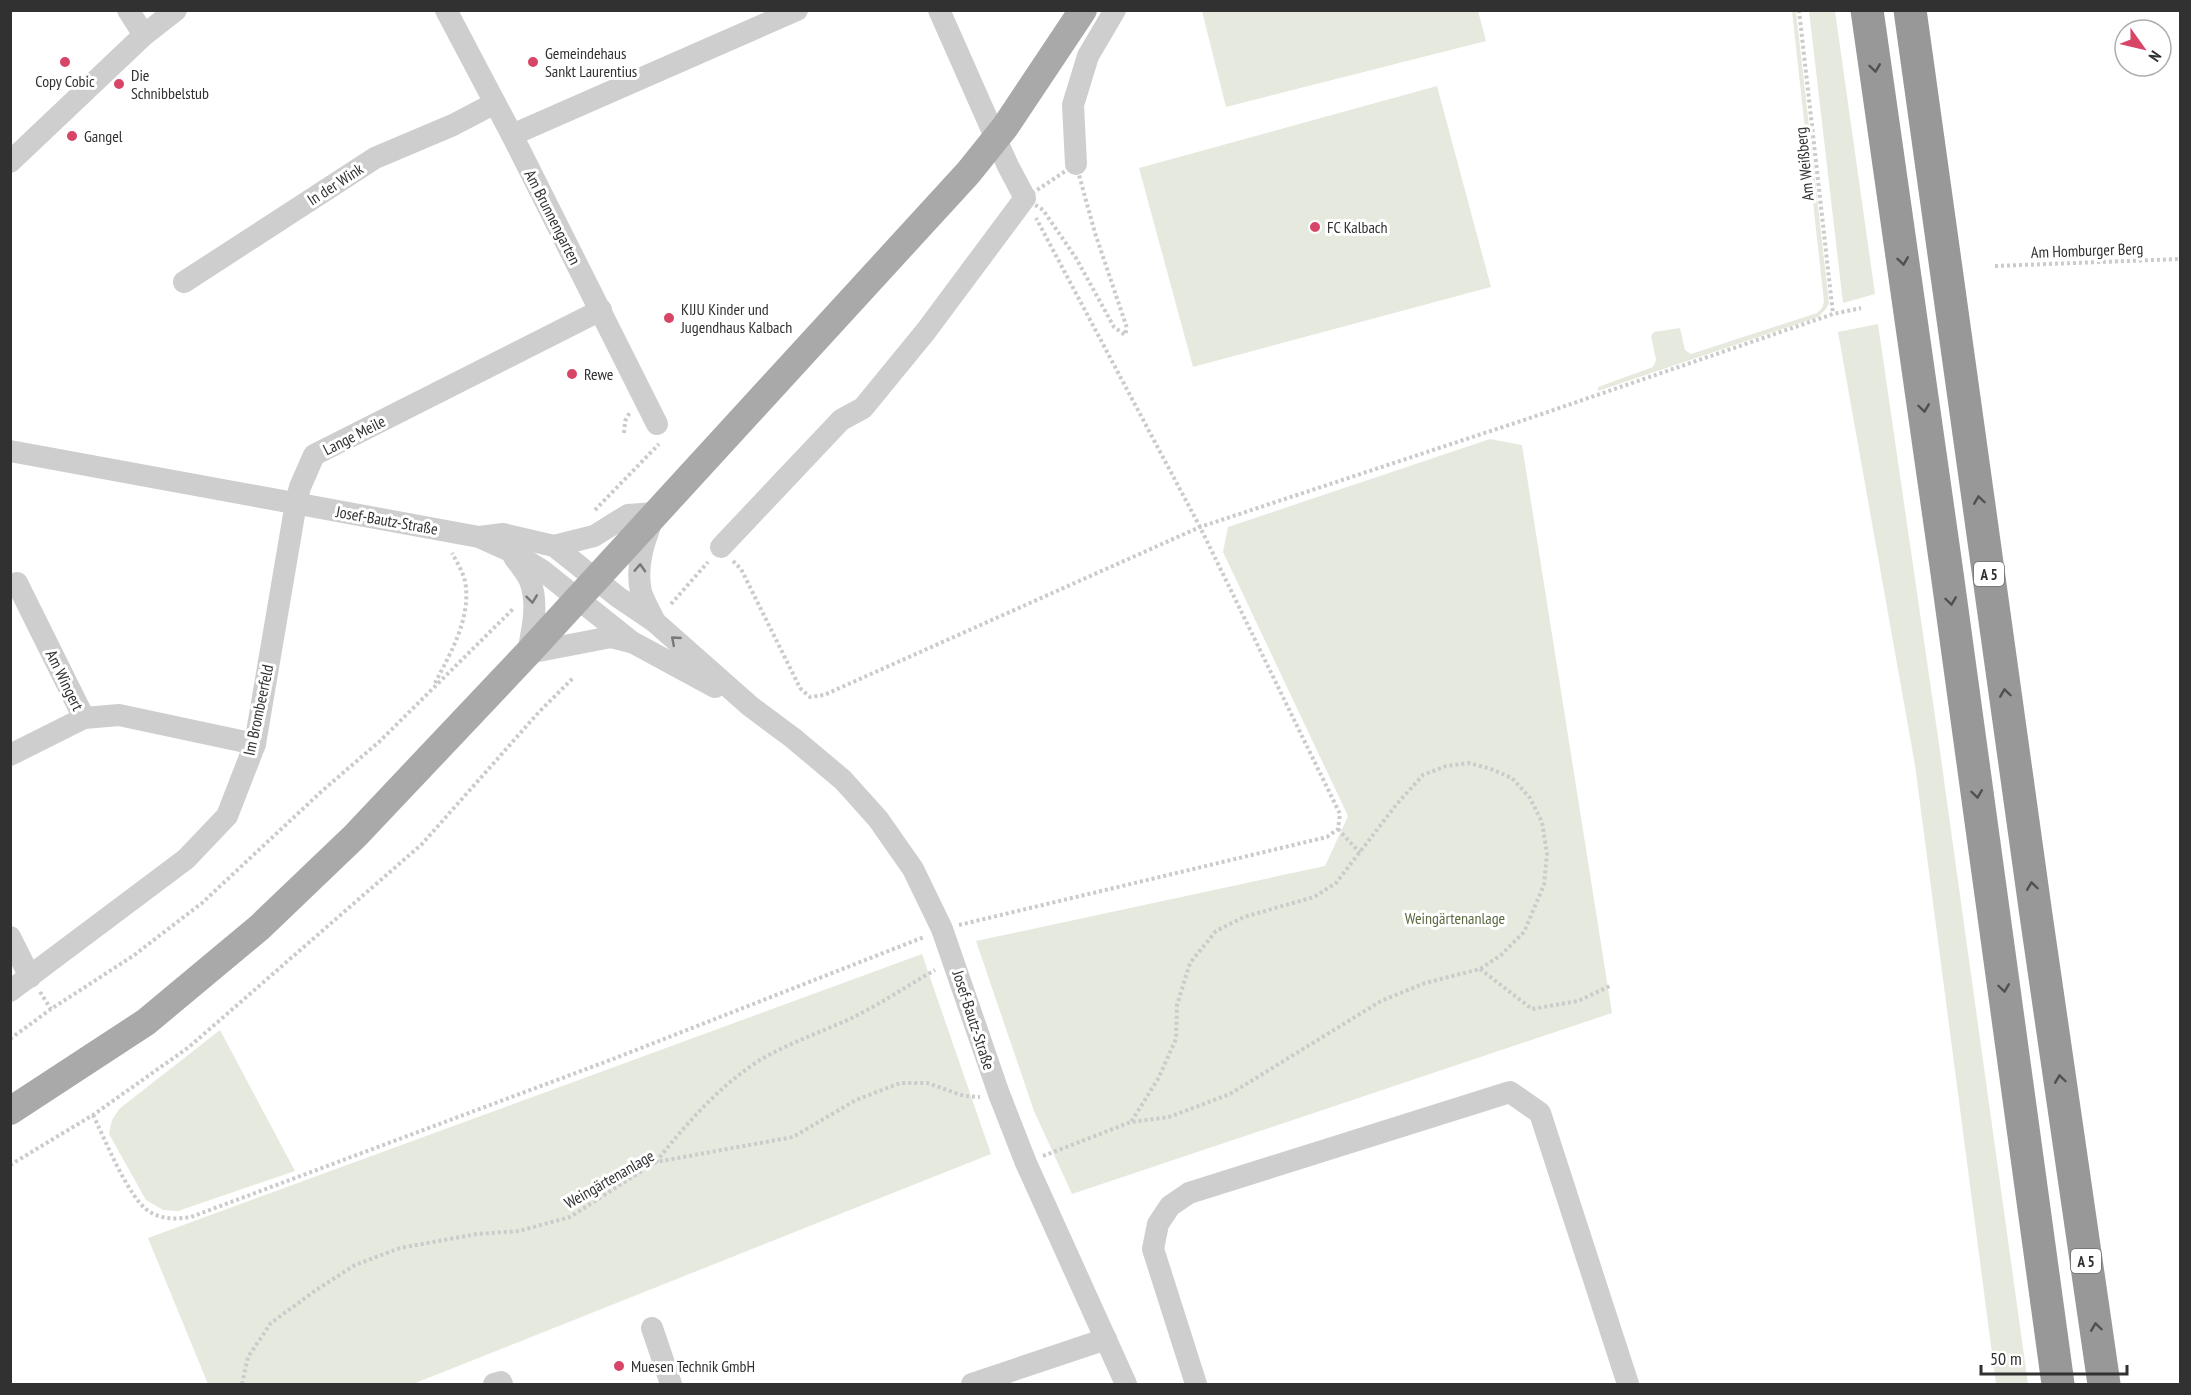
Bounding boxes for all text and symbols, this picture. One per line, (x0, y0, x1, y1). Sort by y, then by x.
north arrow (2113, 18, 2173, 78)
place label: Gemeindehaus Sankt Laurentius (545, 43, 637, 81)
text: N (2145, 47, 2166, 66)
marker: Copy Cobic (58, 55, 72, 69)
marker: Gemeindehaus Sankt Laurentius (526, 55, 540, 69)
one-way arrow (1869, 64, 1881, 73)
place label: Die Schnibbelstub (131, 65, 209, 103)
place label: Copy Cobic (35, 71, 95, 91)
marker: Die Schnibbelstub (112, 77, 126, 91)
place label: Gangel (84, 126, 123, 146)
street label: Am Weißberg (1790, 126, 1818, 202)
marker: Gangel (65, 129, 79, 143)
street label: In der Wink (303, 158, 367, 209)
street label: Am Brunnengarten (521, 166, 585, 268)
place label: FC Kalbach (1327, 217, 1388, 237)
marker: FC Kalbach (1308, 220, 1322, 234)
street label: Am Homburger Berg (2031, 238, 2143, 262)
one-way arrow (1896, 257, 1908, 266)
place label: KIJU Kinder und Jugendhaus Kalbach (680, 299, 792, 337)
marker: KIJU Kinder und Jugendhaus Kalbach (662, 311, 676, 325)
place label: Rewe (584, 364, 613, 384)
marker: Rewe (565, 367, 579, 381)
one-way arrow (1917, 404, 1929, 413)
street label: Lange Meile (319, 411, 389, 459)
one-way arrow (1973, 495, 1985, 504)
street label: Josef-Bautz-Straße (333, 501, 440, 539)
road number: A 5 (1974, 562, 2004, 586)
one-way arrow (634, 564, 647, 573)
one-way arrow (526, 595, 538, 604)
one-way arrow (1944, 597, 1956, 606)
one-way arrow (671, 636, 682, 647)
street label: Am Wingert (42, 646, 89, 714)
street label: Im Brombeerfeld (239, 663, 277, 757)
one-way arrow (2000, 688, 2012, 698)
one-way arrow (1971, 790, 1983, 799)
one-way arrow (2027, 882, 2039, 891)
park label: Weingärtenanlage (1405, 908, 1505, 928)
street label: Josef-Bautz-Straße (948, 967, 999, 1072)
one-way arrow (1997, 983, 2010, 992)
one-way arrow (2055, 1074, 2067, 1084)
street label: Weingärtenanlage (561, 1145, 657, 1213)
road number: A 5 (2071, 1249, 2101, 1273)
one-way arrow (2090, 1322, 2102, 1331)
scale bar (1981, 1338, 2126, 1376)
text: 50 m (1990, 1347, 2022, 1370)
place label: Muesen Technik GmbH (631, 1356, 755, 1376)
marker: Muesen Technik GmbH (612, 1359, 626, 1373)

